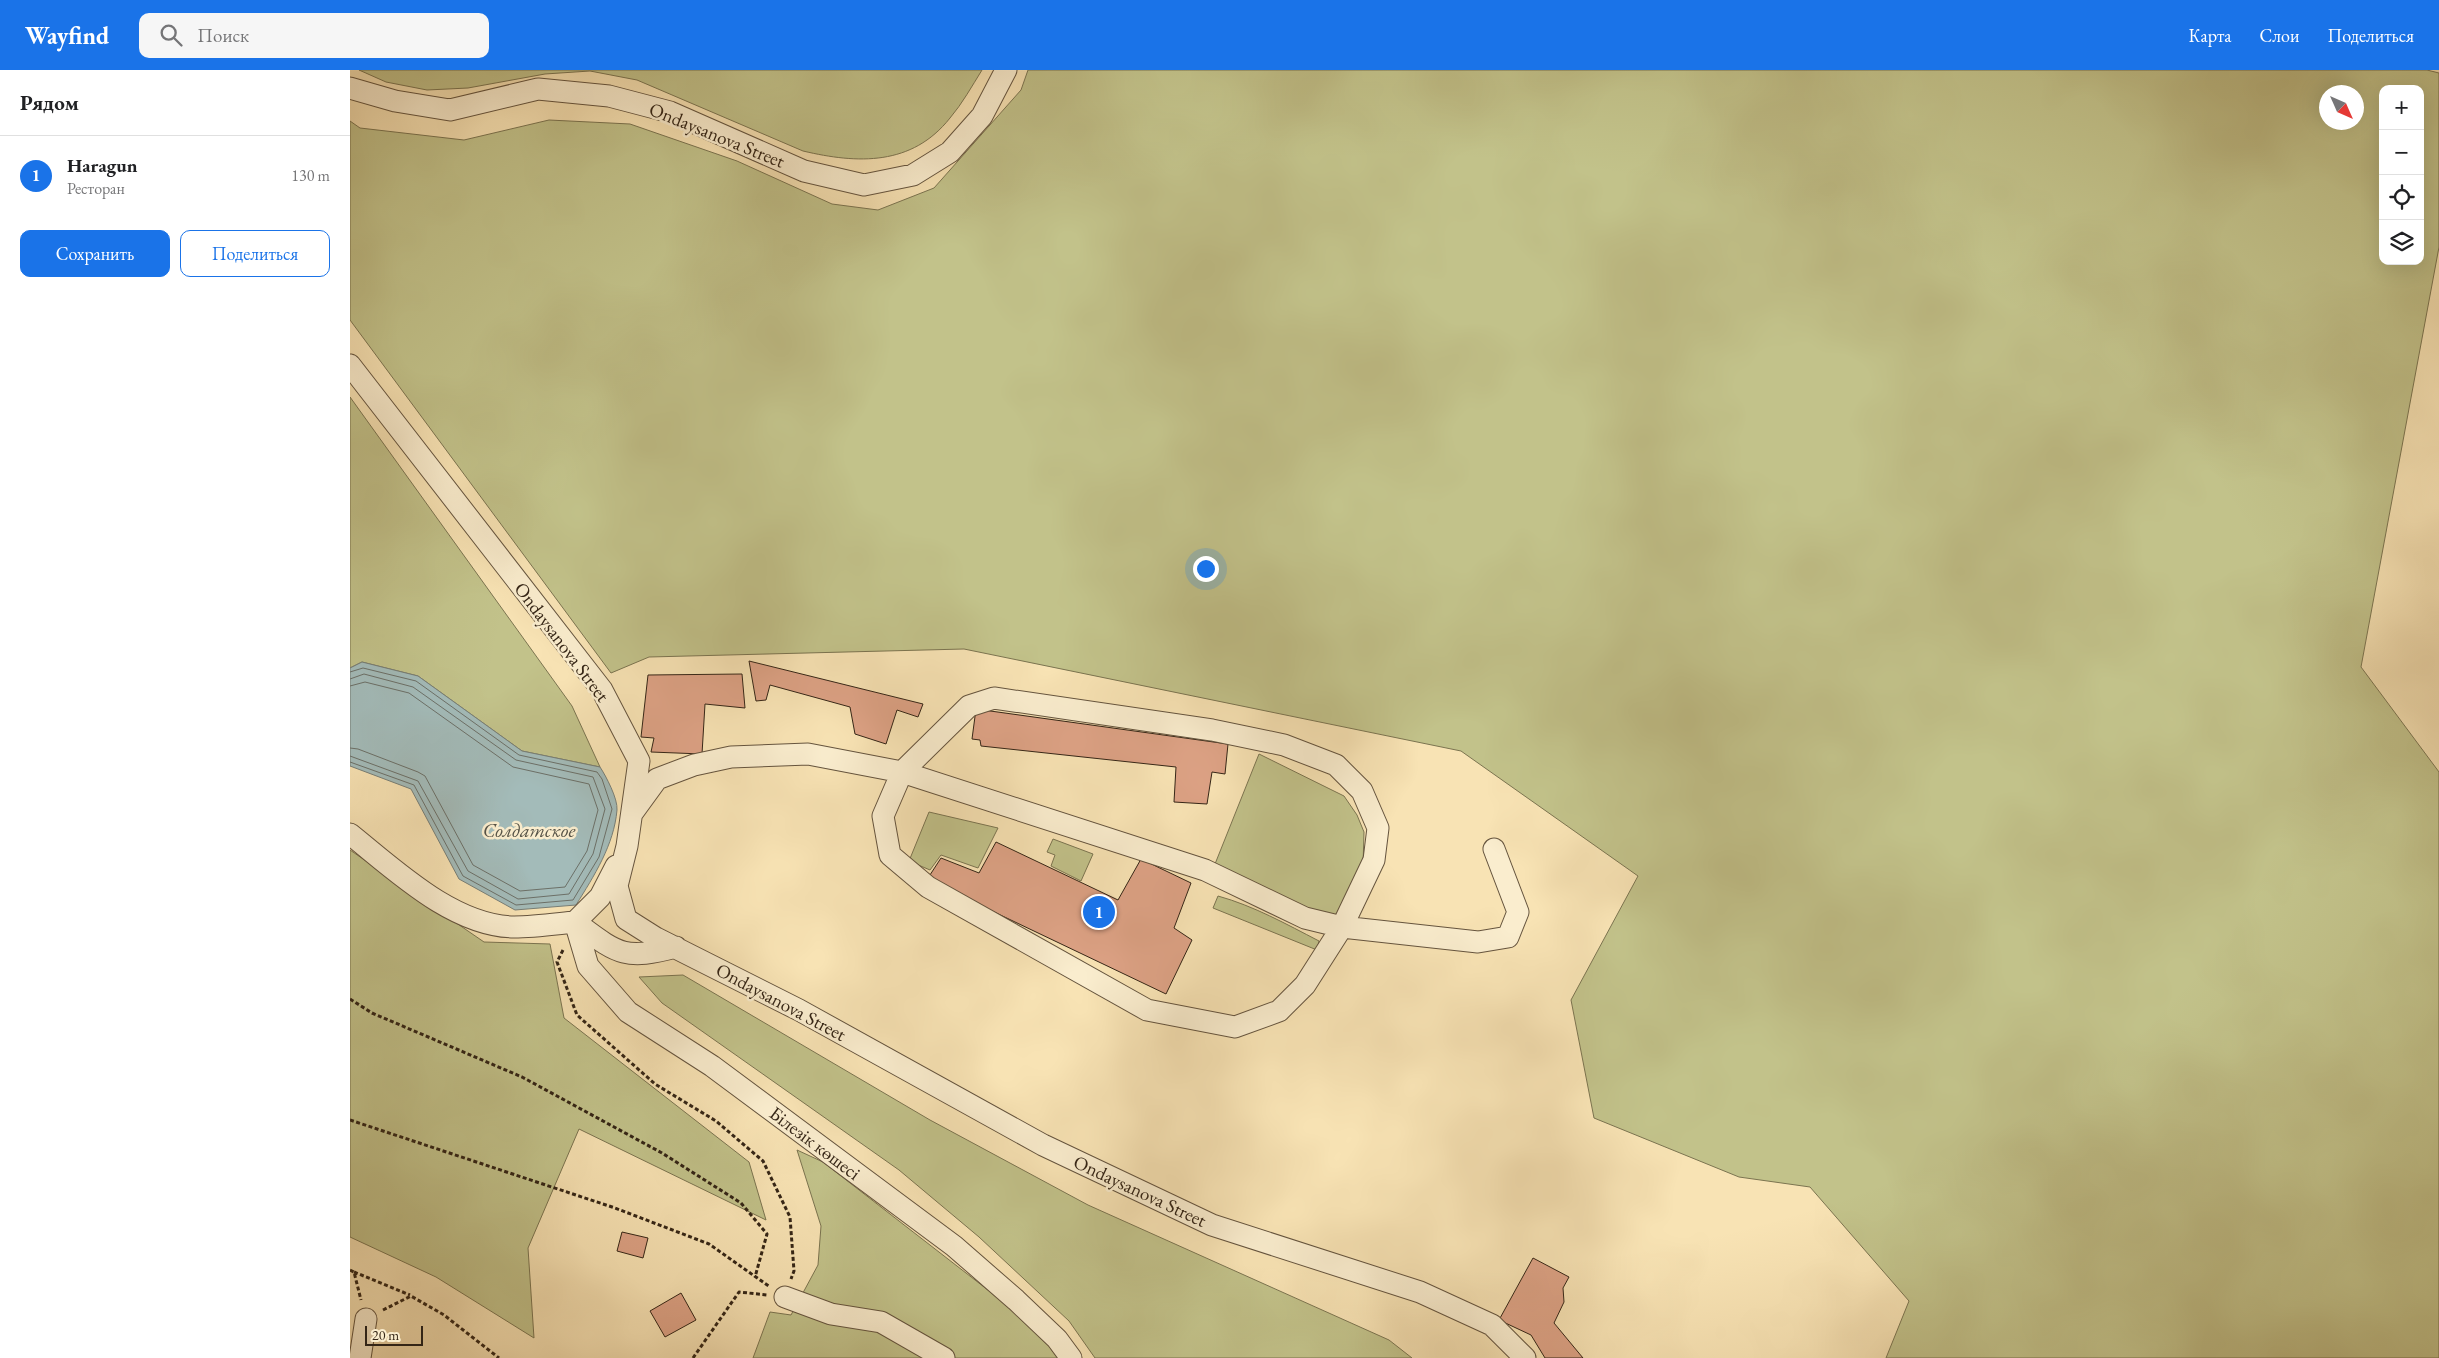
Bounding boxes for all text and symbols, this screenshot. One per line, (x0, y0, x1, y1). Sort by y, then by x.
search box (139, 13, 489, 58)
text: Wayfind (25, 20, 109, 51)
icon: search (157, 21, 185, 49)
text: Поиск (197, 23, 249, 48)
text: Карта (2189, 24, 2232, 47)
text: Слои (2260, 24, 2299, 47)
text: Поделиться (2327, 24, 2414, 47)
north arrow (2319, 85, 2364, 130)
map controls (2379, 85, 2424, 265)
button: + (2379, 85, 2424, 130)
text: Рядом (20, 89, 79, 116)
street label: Ondaysanova Street (646, 96, 788, 174)
button: − (2379, 130, 2424, 175)
text: Haragun (67, 153, 137, 178)
text: 1 (32, 165, 40, 186)
text: 130 m (291, 165, 330, 186)
button: locate (2379, 175, 2424, 220)
text: Ресторан (67, 178, 125, 199)
button: layers (2379, 220, 2424, 265)
button: Сохранить (20, 230, 170, 277)
button: Поделиться (180, 230, 330, 277)
your location (1193, 556, 1219, 582)
street label: Ondaysanova Street (509, 577, 615, 707)
water label: Солдатское (483, 817, 575, 843)
pin: 1 (1083, 893, 1115, 931)
street label: Ondaysanova Street (712, 957, 850, 1047)
street label: Білезік көшесі (764, 1101, 866, 1186)
street label: Ondaysanova Street (1070, 1149, 1211, 1233)
scale bar (365, 1323, 422, 1346)
text: 20 m (372, 1326, 399, 1344)

